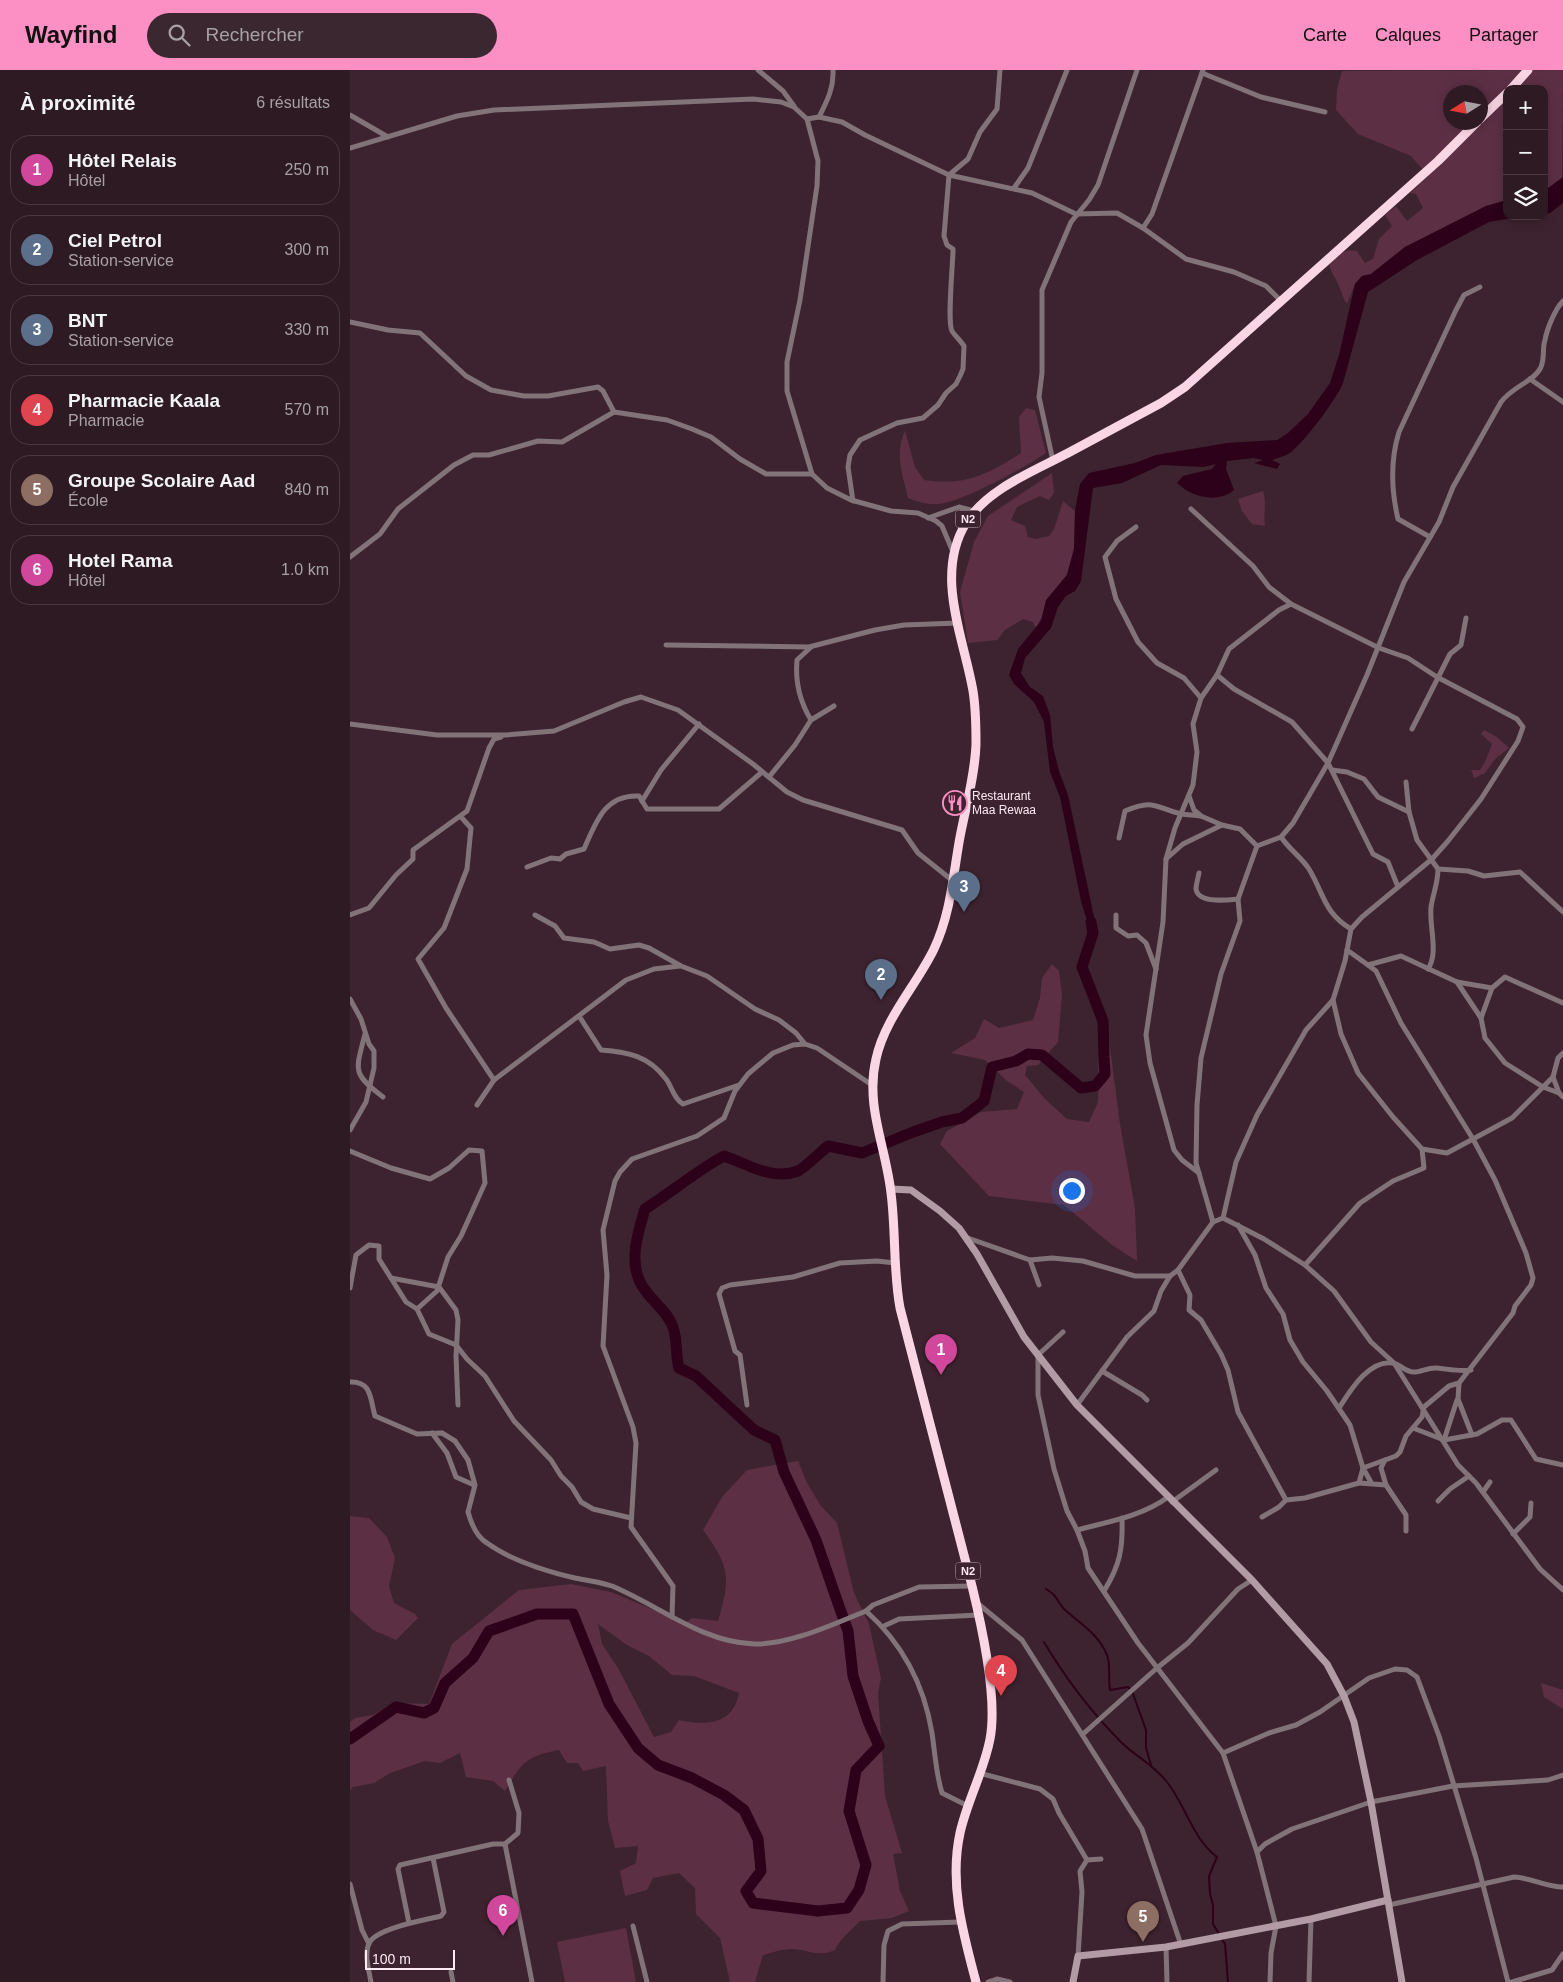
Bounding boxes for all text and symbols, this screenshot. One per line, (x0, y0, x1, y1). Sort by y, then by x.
search box (147, 13, 497, 58)
text: Wayfind (25, 21, 117, 48)
icon: search (165, 21, 193, 49)
text: Rechercher (205, 24, 304, 45)
text: Carte (1303, 25, 1347, 45)
text: Calques (1375, 25, 1441, 45)
text: Partager (1469, 25, 1538, 45)
north arrow (1443, 85, 1488, 130)
map controls (1503, 85, 1548, 220)
button: + (1503, 85, 1548, 130)
text: À proximité (20, 91, 136, 114)
text: 6 résultats (256, 94, 330, 111)
button: − (1503, 130, 1548, 175)
text: Hôtel Relais (68, 150, 177, 171)
text: 1 (33, 161, 41, 178)
text: 250 m (285, 161, 329, 178)
text: Hôtel (68, 172, 105, 189)
button: layers (1503, 175, 1548, 220)
text: Ciel Petrol (68, 230, 162, 251)
text: 2 (33, 241, 41, 258)
text: 300 m (285, 241, 329, 258)
text: Station-service (68, 252, 174, 269)
text: BNT (68, 310, 107, 331)
text: 3 (33, 321, 41, 338)
text: 330 m (285, 321, 329, 338)
text: Station-service (68, 332, 174, 349)
text: Pharmacie Kaala (68, 390, 220, 411)
text: 4 (33, 401, 41, 418)
text: 570 m (285, 401, 329, 418)
text: Pharmacie (68, 412, 144, 429)
text: Groupe Scolaire Aad (68, 470, 255, 491)
text: 5 (33, 481, 41, 498)
text: 840 m (285, 481, 329, 498)
text: École (68, 492, 108, 509)
road number: N2 (956, 510, 980, 528)
text: Hotel Rama (68, 550, 173, 571)
text: 6 (33, 561, 41, 578)
text: 1.0 km (281, 561, 329, 578)
text: Hôtel (68, 572, 105, 589)
place label: Restaurant Maa Rewaa (972, 789, 1036, 817)
restaurant icon: Restaurant Maa Rewaa (942, 790, 968, 816)
pin: 3 (948, 871, 980, 912)
pin: 2 (865, 959, 897, 1000)
your location (1059, 1178, 1085, 1204)
pin: 1 (925, 1334, 957, 1375)
road number: N2 (956, 1562, 980, 1580)
pin: 4 (985, 1655, 1017, 1696)
pin: 6 (487, 1895, 519, 1936)
pin: 5 (1127, 1901, 1159, 1942)
scale bar (365, 1947, 455, 1970)
text: 100 m (372, 1951, 411, 1967)

